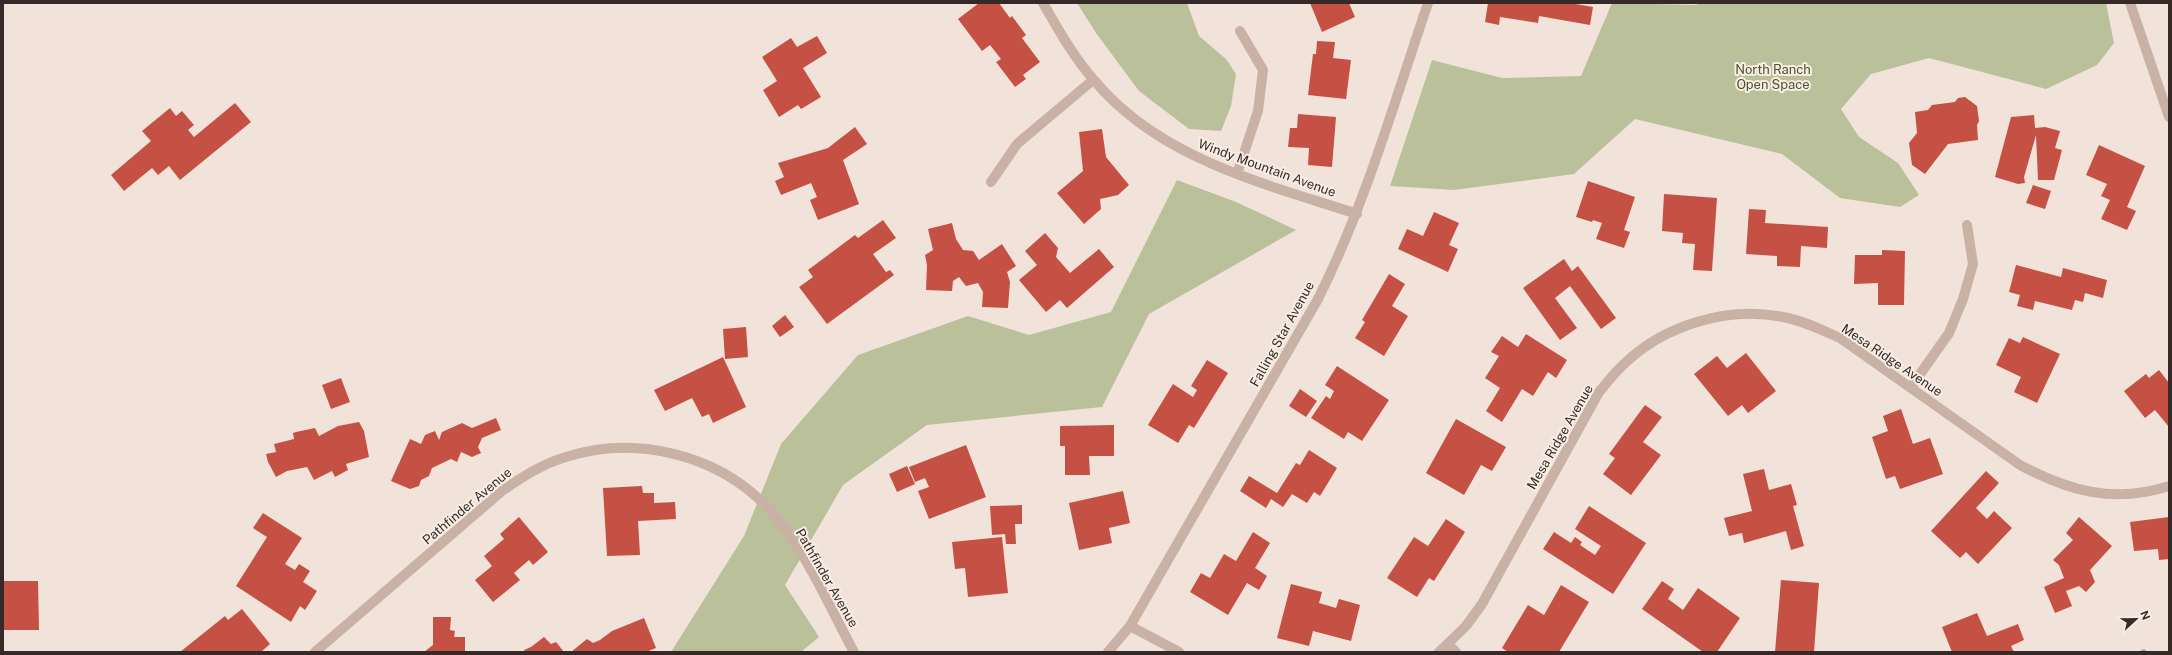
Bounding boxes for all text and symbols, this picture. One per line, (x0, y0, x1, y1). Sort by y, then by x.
park label: North Ranch Open Space (1735, 62, 1811, 92)
street label: Windy Mountain Avenue (1196, 136, 1338, 200)
street label: Falling Star Avenue (1247, 279, 1317, 389)
street label: Mesa Ridge Avenue (1839, 321, 1945, 399)
street label: Mesa Ridge Avenue (1524, 382, 1596, 492)
street label: Pathfinder Avenue (420, 464, 514, 548)
street label: Pathfinder Avenue (793, 526, 861, 630)
north arrow (2116, 599, 2156, 639)
text: N (2138, 609, 2152, 621)

